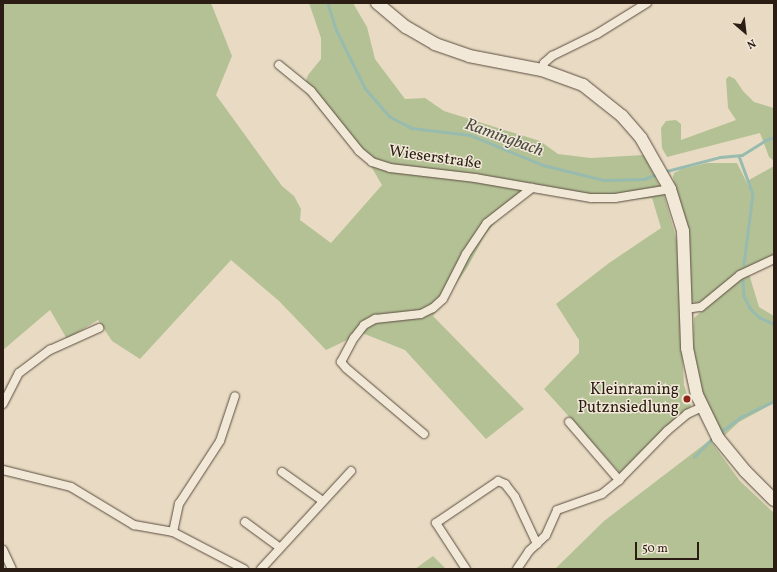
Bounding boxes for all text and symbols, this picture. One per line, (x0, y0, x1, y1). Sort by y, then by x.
north arrow (725, 12, 765, 52)
text: N (744, 35, 758, 52)
water label: Ramingbach (462, 114, 546, 162)
street label: Wieserstraße (387, 142, 483, 174)
place label: Kleinraming Putznsiedlung (578, 380, 679, 418)
marker: Kleinraming Putznsiedlung (682, 394, 692, 404)
scale bar (637, 534, 701, 560)
text: 50 m (642, 541, 668, 557)

